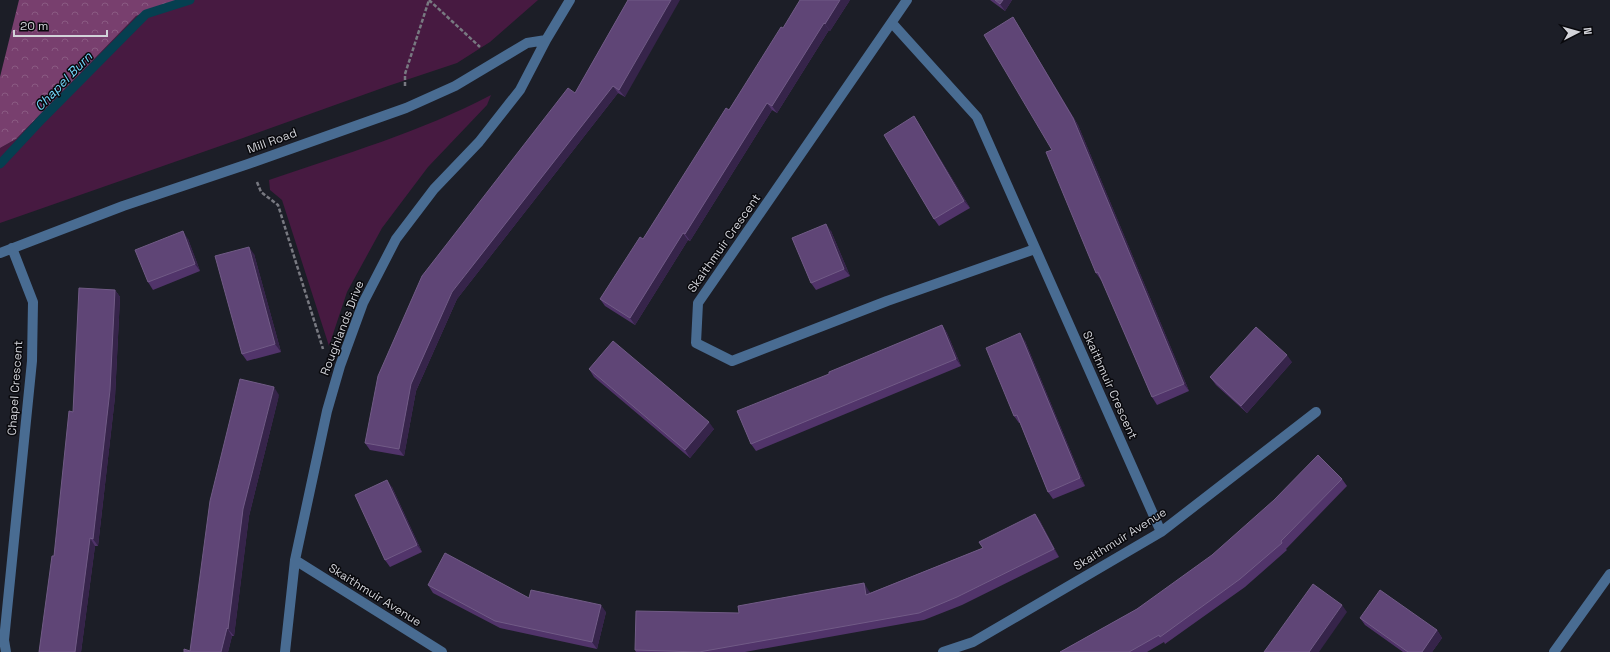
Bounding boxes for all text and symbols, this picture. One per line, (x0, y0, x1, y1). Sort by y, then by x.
scale bar (14, 12, 107, 38)
north arrow (1558, 12, 1598, 52)
text: 20 m (20, 18, 48, 34)
text: N (1581, 27, 1595, 35)
water label: Chapel Burn (31, 47, 97, 115)
street label: Mill Road (245, 125, 299, 157)
street label: Skaithmuir Crescent (684, 191, 764, 295)
street label: Roughlands Drive (317, 278, 367, 378)
street label: Skaithmuir Crescent (1079, 328, 1141, 442)
street label: Chapel Crescent (4, 340, 26, 436)
street label: Skaithmuir Avenue (1071, 504, 1169, 574)
street label: Skaithmuir Avenue (326, 560, 424, 630)

